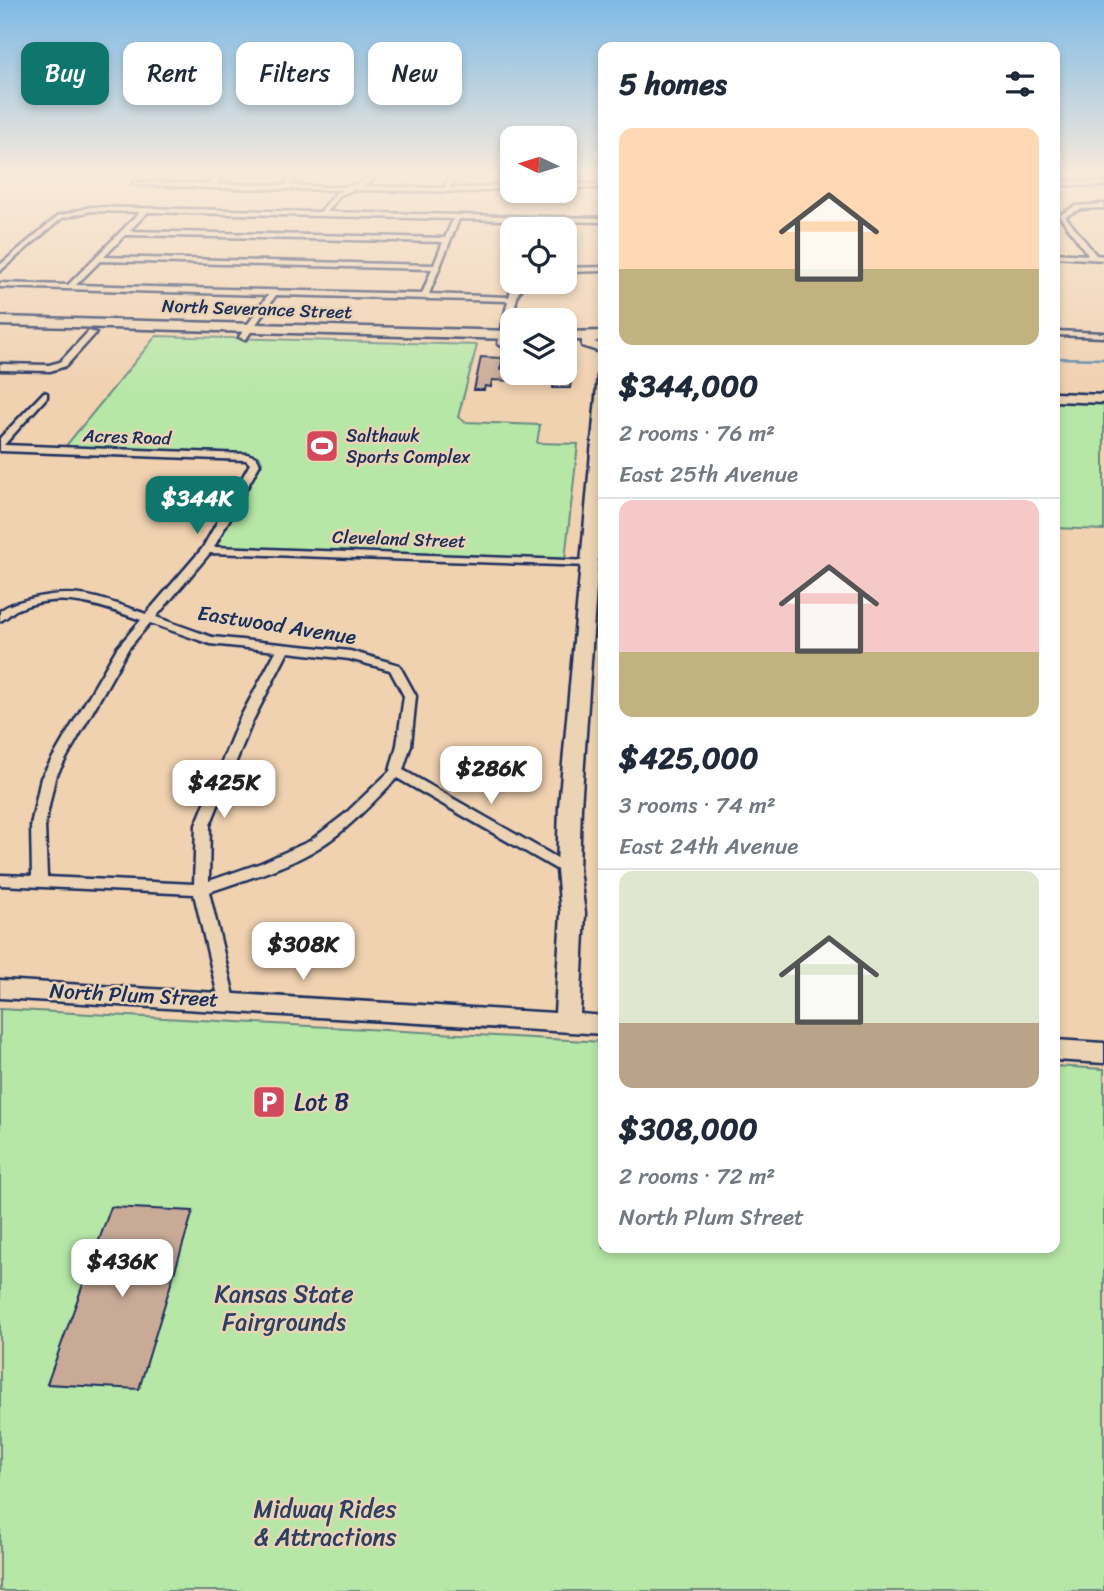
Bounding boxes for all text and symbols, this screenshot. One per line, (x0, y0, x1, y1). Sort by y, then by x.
chip: Buy (21, 42, 109, 105)
chip: Rent (123, 42, 222, 105)
chip: Filters (236, 42, 354, 105)
chip: New (368, 42, 462, 105)
text: 5 homes (619, 57, 727, 111)
icon: filters (1001, 65, 1039, 103)
north arrow (500, 126, 578, 203)
map controls (500, 126, 577, 385)
icon: home (766, 174, 892, 300)
button: locate (500, 217, 577, 294)
street label: North Severance Street (161, 290, 353, 328)
button: layers (500, 308, 577, 385)
text: $344,000 (619, 359, 758, 413)
text: 2 rooms · 76 m² (619, 413, 775, 454)
street label: Acres Road (81, 419, 173, 455)
place label: Salthawk Sports Complex (346, 420, 471, 473)
sports icon: Salthawk Sports Complex (303, 427, 341, 465)
text: East 25th Avenue (619, 454, 798, 495)
pin: $344K (148, 476, 246, 536)
text: $344K (162, 478, 232, 519)
street label: Cleveland Street (332, 521, 466, 557)
icon: home (766, 546, 892, 672)
street label: Eastwood Avenue (195, 594, 359, 656)
text: $425,000 (619, 731, 759, 785)
pin: $286K (442, 746, 540, 806)
text: $286K (456, 748, 526, 789)
pin: $425K (175, 760, 273, 820)
text: $425K (188, 762, 260, 803)
text: 3 rooms · 74 m² (619, 785, 776, 826)
text: East 24th Avenue (619, 826, 798, 867)
icon: home (766, 917, 892, 1043)
pin: $308K (254, 922, 352, 982)
text: $308K (268, 924, 338, 965)
street label: North Plum Street (49, 972, 219, 1018)
place label: Lot B (294, 1081, 349, 1123)
parking icon: Lot B (250, 1083, 288, 1121)
text: $308,000 (619, 1102, 758, 1156)
text: 2 rooms · 72 m² (619, 1156, 775, 1197)
text: North Plum Street (619, 1197, 804, 1238)
pin: $436K (73, 1240, 171, 1299)
text: $436K (87, 1241, 157, 1282)
park label: Kansas State Fairgrounds (214, 1273, 354, 1343)
park label: Midway Rides & Attractions (253, 1488, 397, 1558)

